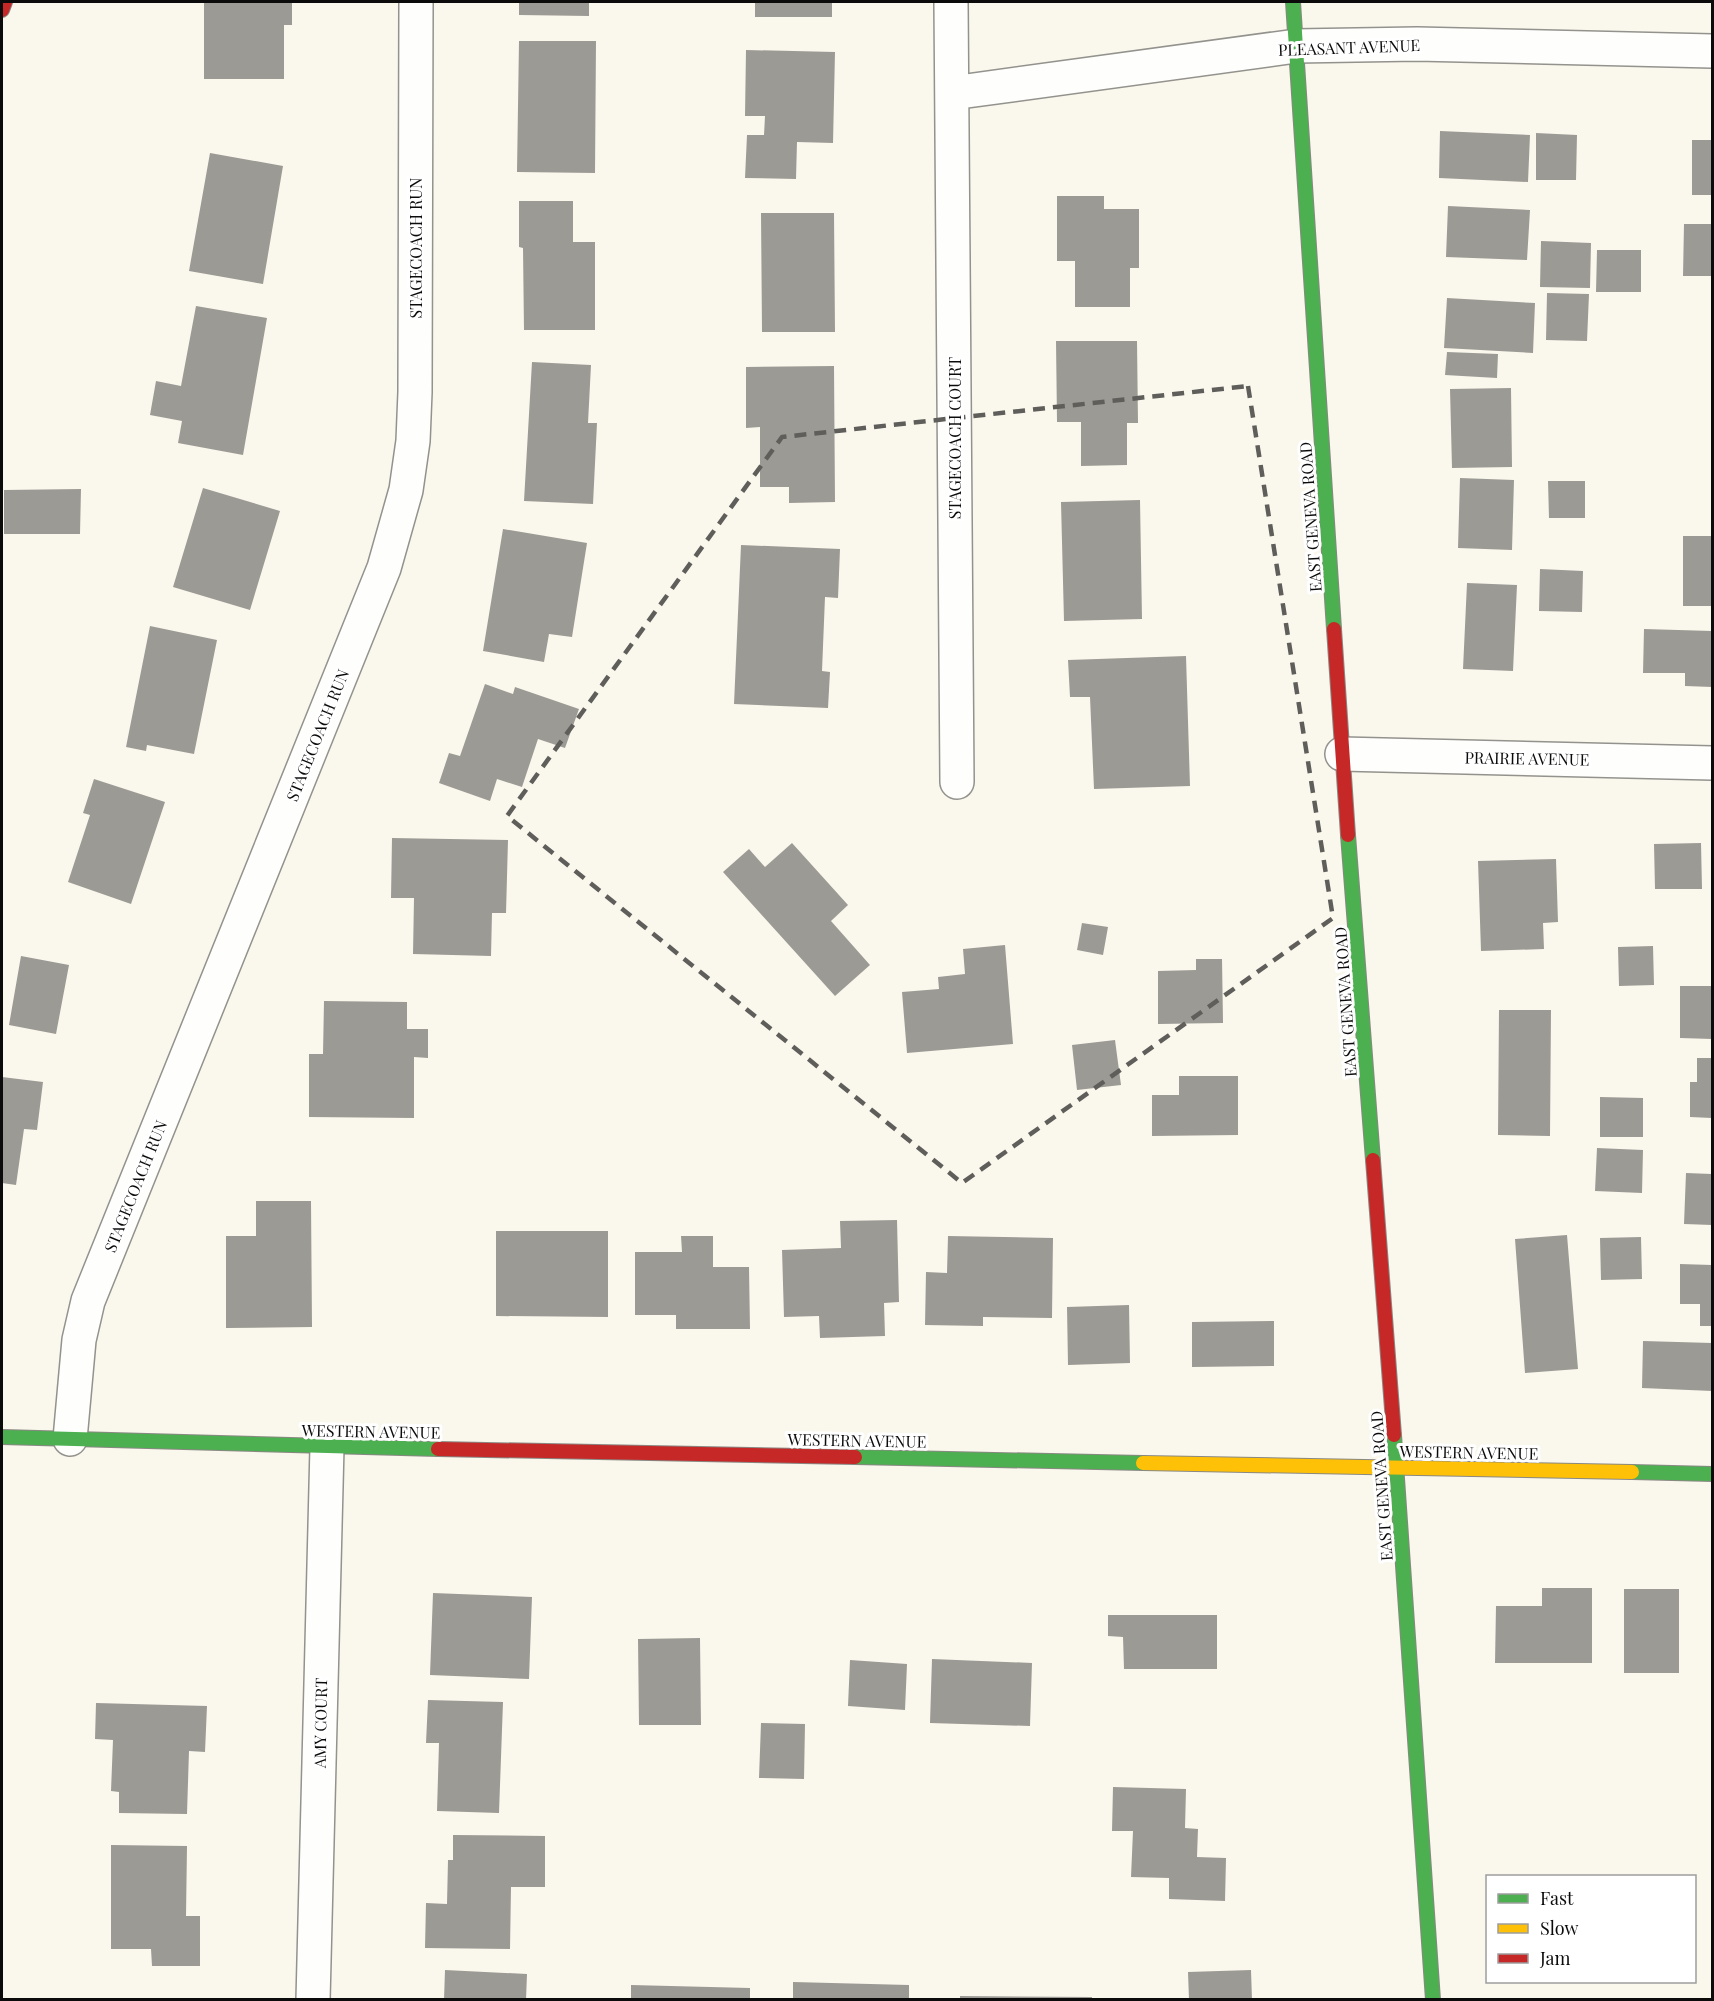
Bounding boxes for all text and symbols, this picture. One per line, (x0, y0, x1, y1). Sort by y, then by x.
street label: PLEASANT AVENUE (1278, 34, 1420, 60)
street label: STAGECOACH RUN (405, 178, 426, 318)
street label: STAGECOACH COURT (944, 357, 965, 519)
street label: EAST GENEVA ROAD (1294, 441, 1326, 593)
street label: STAGECOACH RUN (281, 666, 353, 804)
street label: PRAIRIE AVENUE (1464, 746, 1590, 770)
street label: EAST GENEVA ROAD (1329, 926, 1361, 1078)
street label: STAGECOACH RUN (99, 1117, 171, 1255)
street label: EAST GENEVA ROAD (1365, 1410, 1397, 1562)
street label: WESTERN AVENUE (300, 1419, 441, 1443)
street label: WESTERN AVENUE (786, 1428, 927, 1452)
street label: WESTERN AVENUE (1398, 1440, 1539, 1464)
street label: AMY COURT (309, 1678, 331, 1769)
legend (1486, 1875, 1696, 1983)
text: Fast (1540, 1886, 1574, 1910)
text: Slow (1540, 1916, 1578, 1940)
text: Jam (1539, 1946, 1570, 1970)

